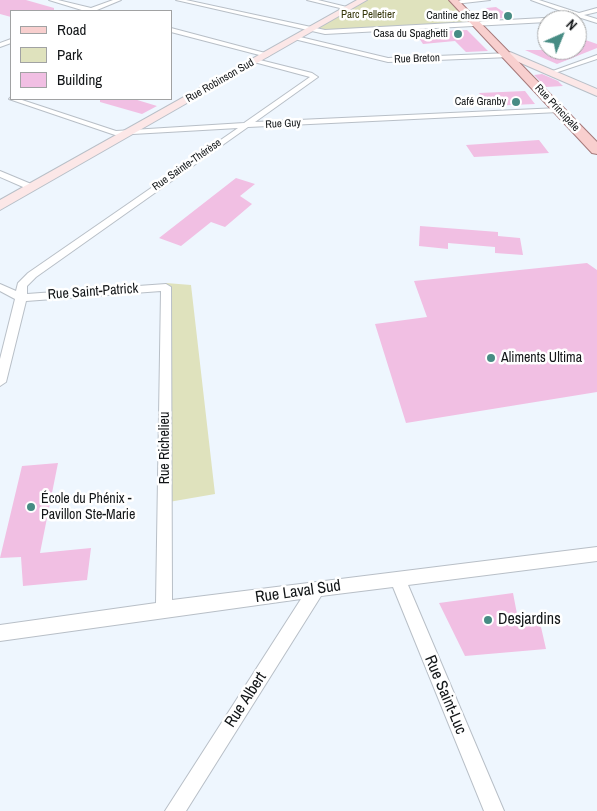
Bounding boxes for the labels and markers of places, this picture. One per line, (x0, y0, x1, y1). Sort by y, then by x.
place label: Cantine chez Ben (426, 9, 498, 23)
marker: Cantine chez Ben (502, 10, 514, 22)
place label: Casa du Spaghetti (373, 27, 448, 41)
marker: Casa du Spaghetti (452, 28, 464, 40)
place label: Café Granby (455, 95, 506, 109)
marker: Café Granby (510, 96, 522, 108)
place label: Aliments Ultima (501, 350, 582, 366)
marker: Aliments Ultima (485, 352, 497, 364)
place label: École du Phénix - Pavillon Ste-Marie (41, 491, 135, 524)
marker: École du Phénix - Pavillon Ste-Marie (25, 501, 37, 513)
place label: Desjardins (498, 610, 561, 630)
marker: Desjardins (482, 614, 494, 626)

